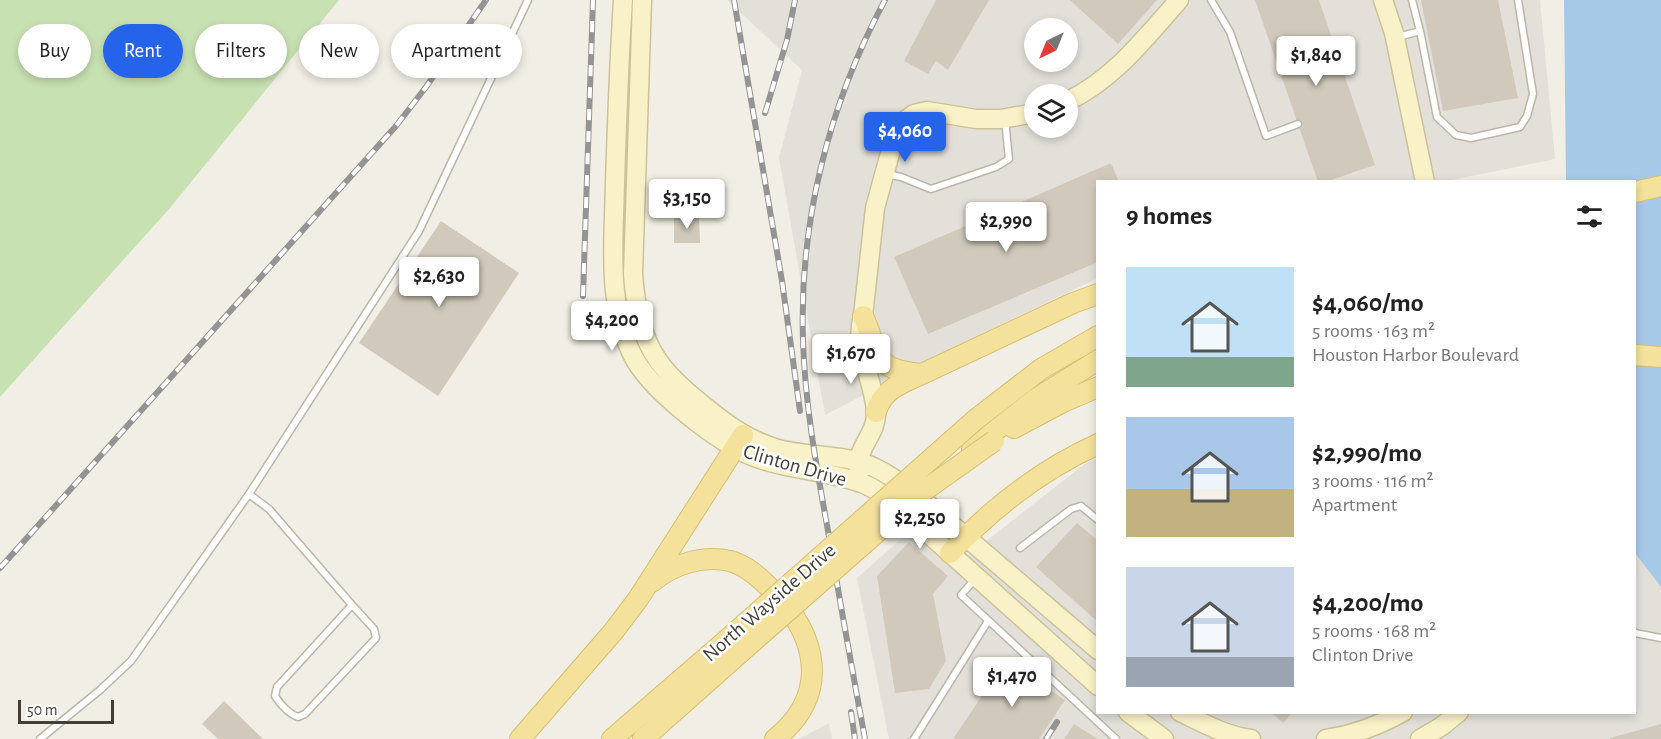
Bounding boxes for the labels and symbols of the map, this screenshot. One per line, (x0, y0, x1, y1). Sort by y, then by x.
north arrow (1024, 18, 1078, 72)
pin: $1,840 (1267, 36, 1365, 87)
pin: $4,060 (856, 112, 954, 163)
pin: $3,150 (638, 179, 736, 230)
pin: $2,990 (957, 202, 1055, 253)
pin: $2,630 (390, 257, 488, 308)
pin: $4,200 (563, 301, 661, 352)
pin: $1,670 (802, 334, 900, 385)
street label: Clinton Drive (741, 441, 849, 490)
pin: $2,250 (871, 499, 969, 550)
street label: North Wayside Drive (699, 539, 840, 666)
pin: $1,470 (963, 657, 1061, 708)
scale bar (18, 697, 114, 724)

